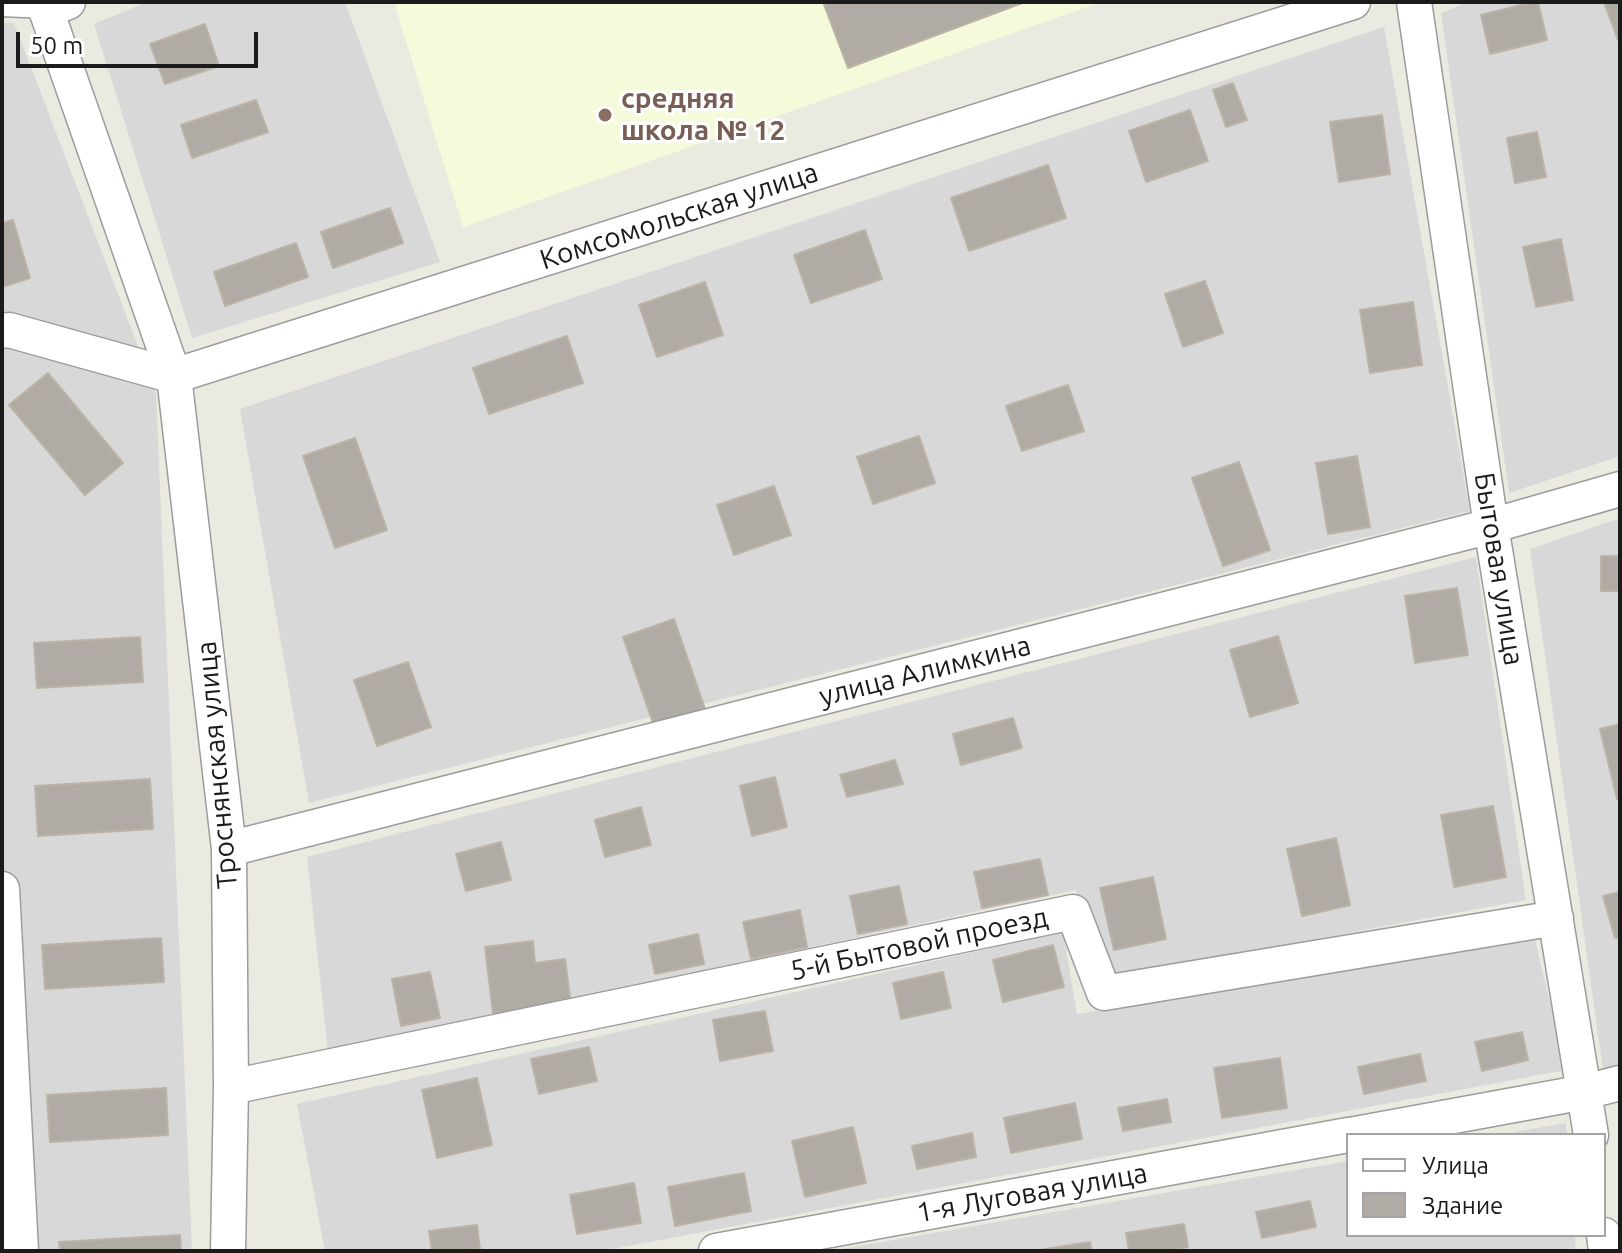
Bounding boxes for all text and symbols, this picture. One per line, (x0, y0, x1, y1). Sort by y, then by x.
scale bar (20, 16, 262, 66)
text: 50 m (30, 32, 83, 59)
place label: средняя школа № 12 (621, 82, 785, 148)
marker: средняя школа № 12 (596, 106, 614, 124)
street label: Комсомольская улица (536, 155, 822, 277)
street label: Бытовая улица (1467, 470, 1531, 668)
street label: улица Алимкина (816, 628, 1034, 714)
street label: Троснянская улица (189, 640, 245, 890)
street label: 5-й Бытовой проезд (787, 900, 1051, 988)
legend (1346, 1133, 1606, 1237)
text: Улица (1422, 1152, 1489, 1179)
street label: 1-я Луговая улица (914, 1156, 1150, 1230)
text: Здание (1422, 1192, 1503, 1219)

